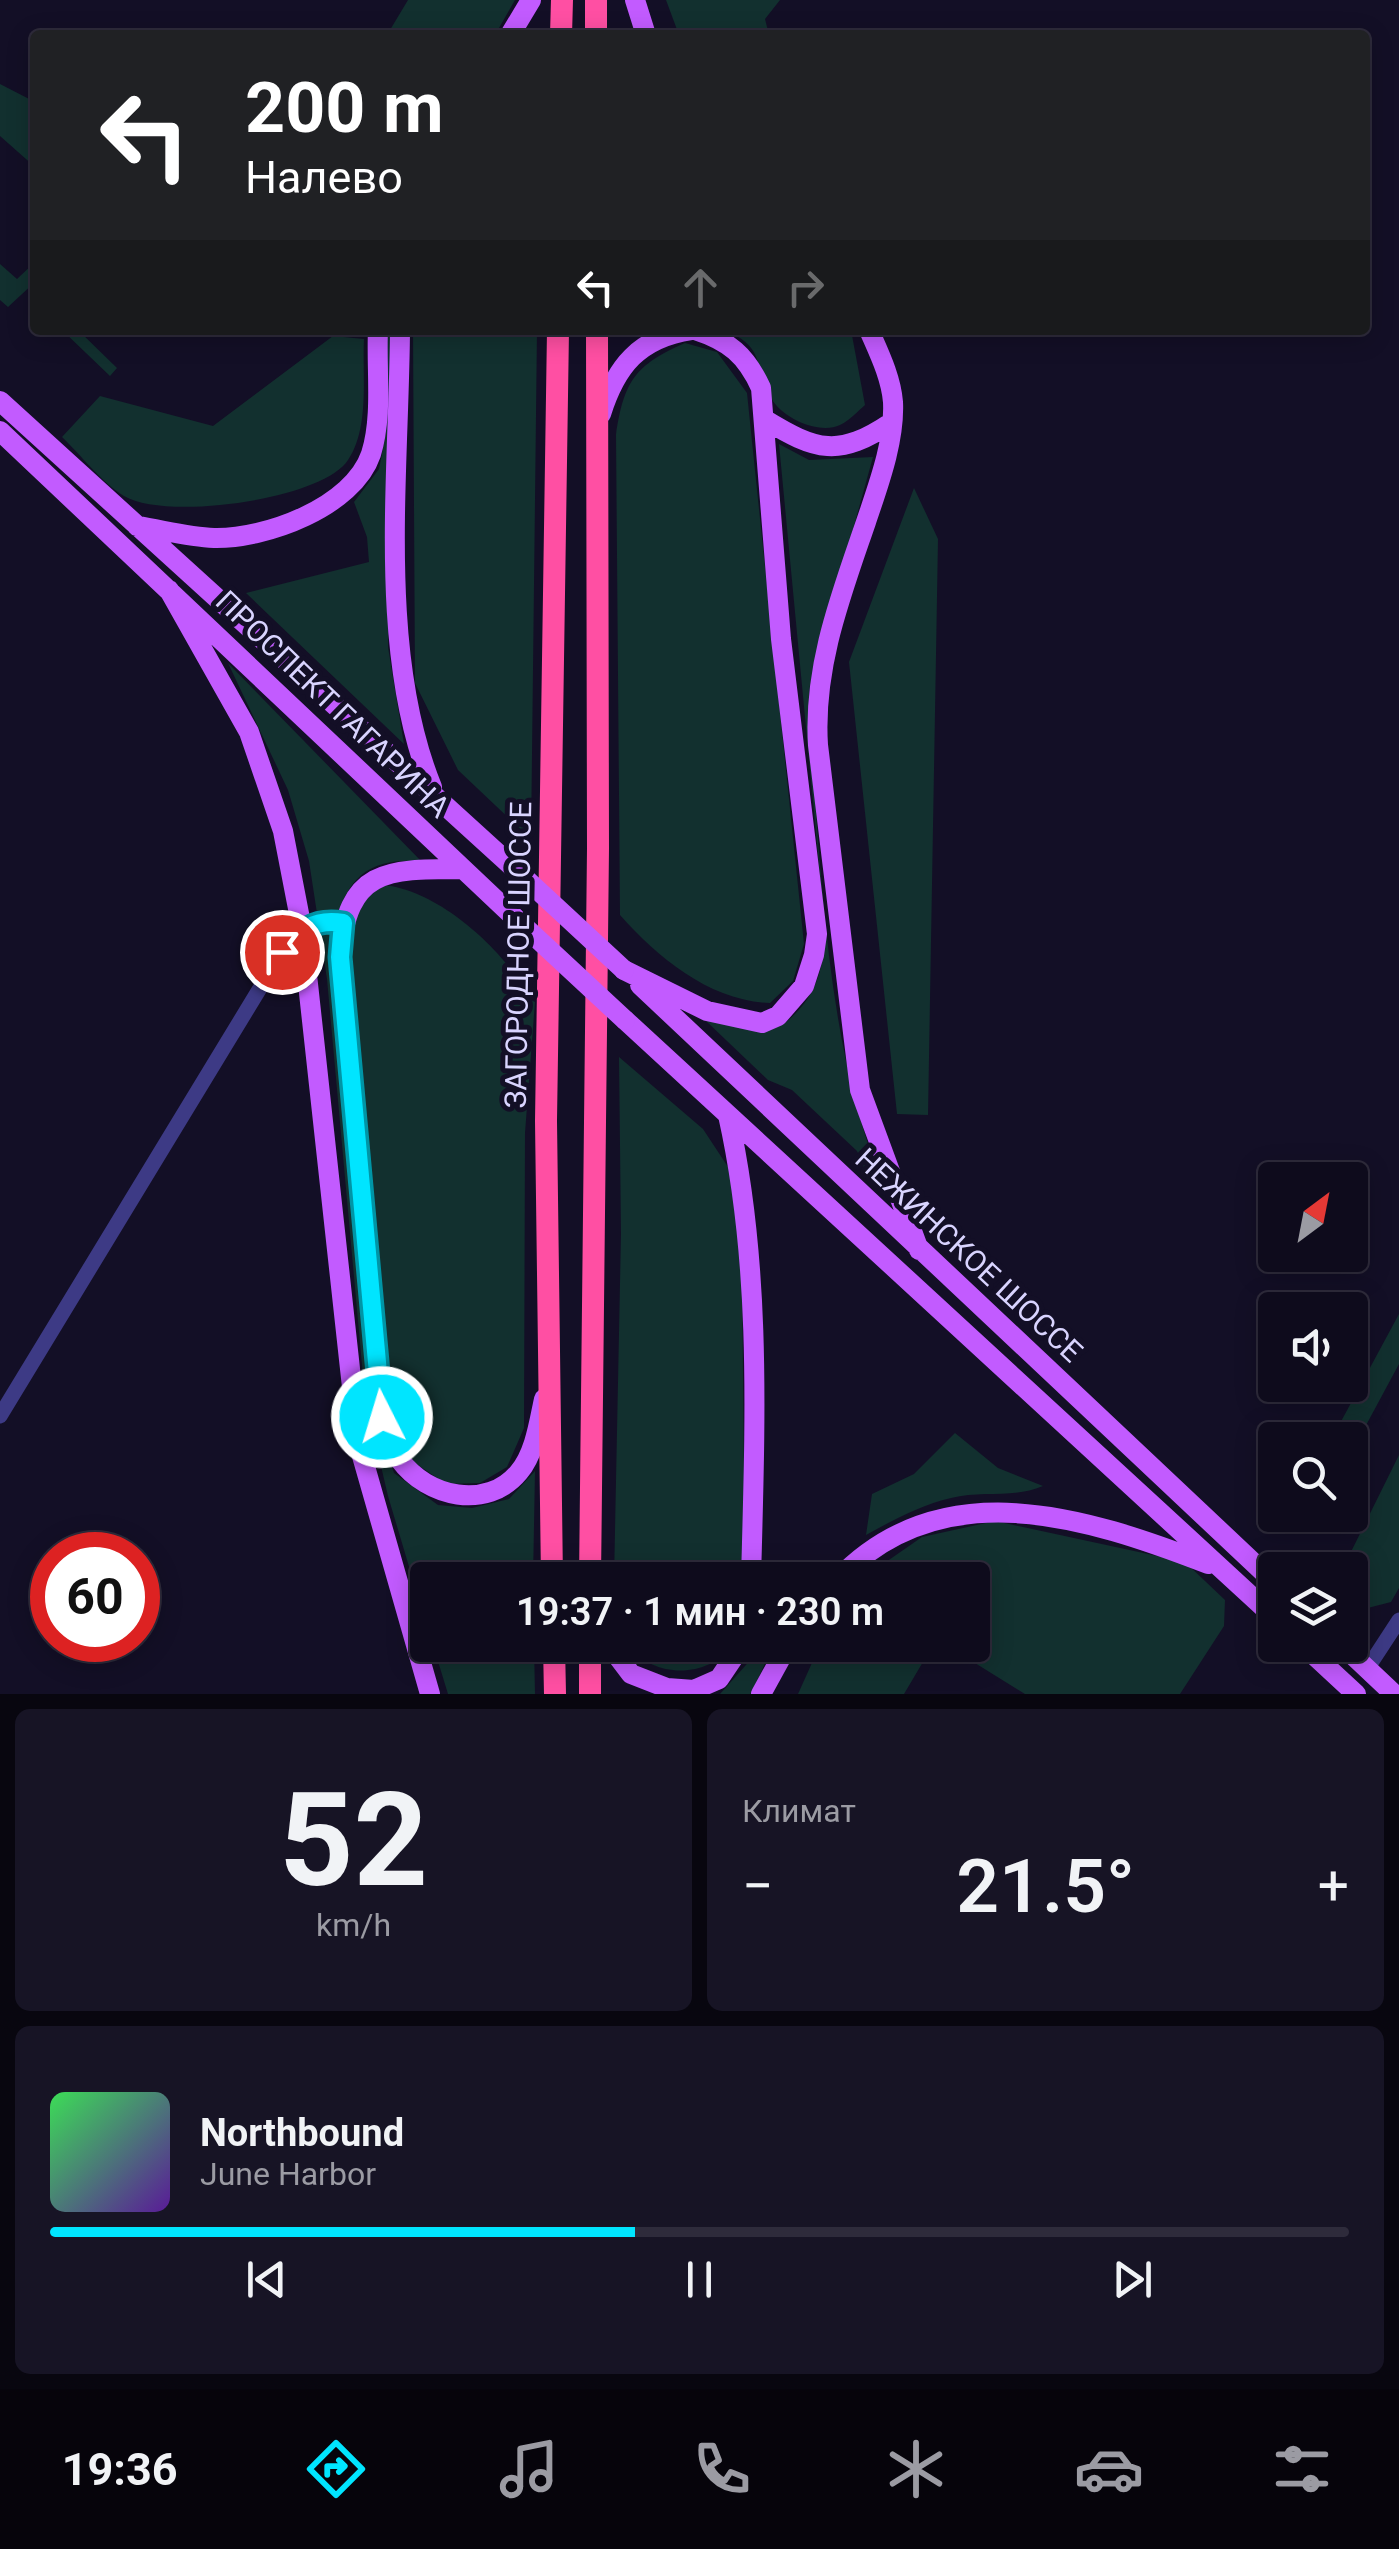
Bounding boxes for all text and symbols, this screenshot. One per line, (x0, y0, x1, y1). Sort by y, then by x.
text: 200 m (245, 67, 444, 149)
icon: left (80, 70, 210, 200)
text: Налево (245, 151, 403, 204)
icon: left (568, 260, 623, 315)
icon: ahead (673, 260, 728, 315)
icon: right (778, 260, 833, 315)
street label: ПРОСПЕКТ ГАГАРИНА (209, 583, 457, 825)
street label: ЗАГОРОДНОЕ ШОССЕ (498, 801, 538, 1109)
pin (240, 910, 325, 995)
icon: arrive (255, 925, 310, 980)
street label: НЕЖИНСКОЕ ШОССЕ (848, 1141, 1090, 1369)
north arrow (1258, 1162, 1368, 1272)
map controls (1258, 1162, 1368, 1662)
button: sound (1258, 1292, 1368, 1402)
position arrow (330, 1365, 434, 1469)
button: search (1258, 1422, 1368, 1532)
speed limit sign: 60 (30, 1532, 160, 1662)
button: layers (1258, 1552, 1368, 1662)
text: 19:37 · 1 мин · 230 m (516, 1590, 884, 1634)
text: 52 (279, 1764, 428, 1917)
text: Климат (742, 1792, 856, 1830)
text: 21.5° (956, 1842, 1135, 1930)
text: − (742, 1854, 773, 1918)
text: + (1318, 1854, 1349, 1918)
text: km/h (316, 1906, 391, 1944)
text: Northbound (200, 2111, 404, 2155)
text: June Harbor (200, 2155, 376, 2193)
icon: previous (239, 2252, 294, 2307)
icon: pause (672, 2252, 727, 2307)
icon: next (1105, 2252, 1160, 2307)
icon: directions (301, 2434, 371, 2504)
icon: music (494, 2434, 564, 2504)
icon: phone (687, 2434, 757, 2504)
icon: climate (881, 2434, 951, 2504)
icon: car (1074, 2434, 1144, 2504)
icon: filters (1267, 2434, 1337, 2504)
text: 19:36 (62, 2443, 178, 2496)

